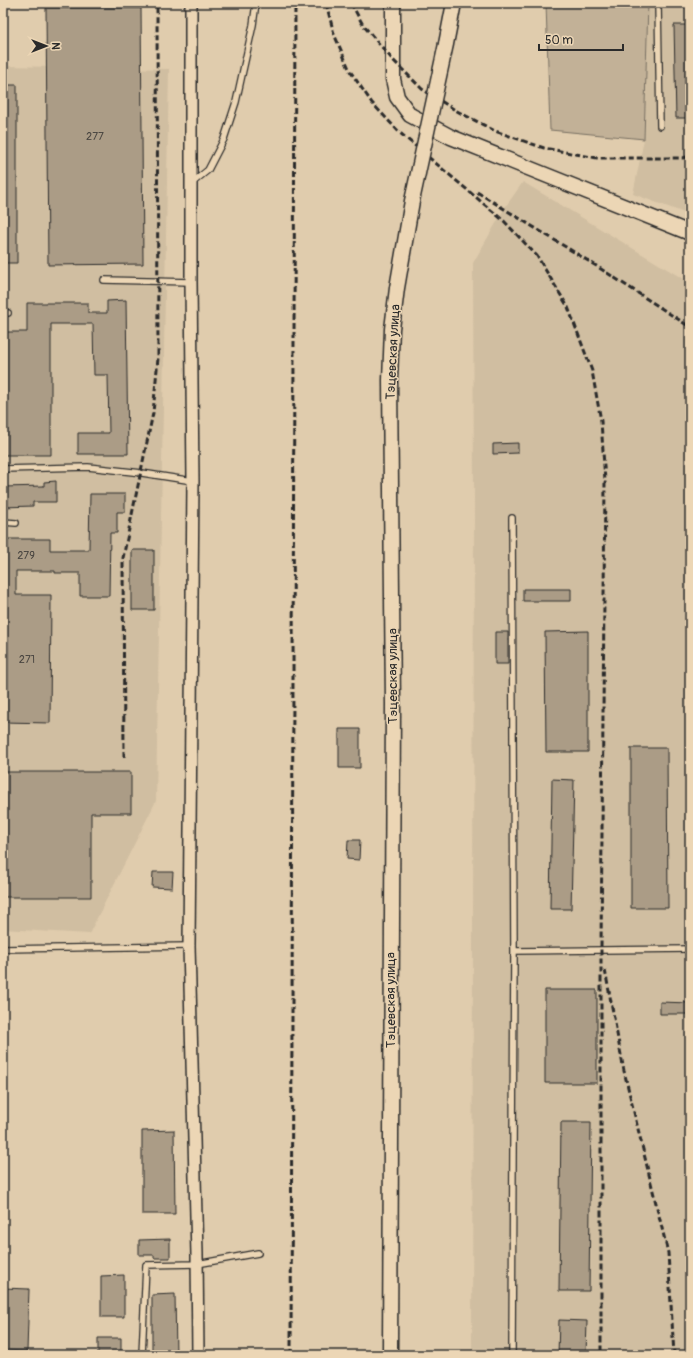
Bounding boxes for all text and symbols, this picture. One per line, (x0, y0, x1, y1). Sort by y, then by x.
north arrow (26, 26, 66, 66)
scale bar (539, 26, 623, 52)
text: 50 m (545, 33, 573, 48)
text: N (49, 42, 62, 50)
house number: 277 (86, 130, 104, 143)
street label: Тэцевская улица (383, 304, 403, 400)
house number: 279 (17, 549, 35, 562)
street label: Тэцевская улица (385, 628, 401, 724)
house number: 271 (19, 653, 35, 666)
street label: Тэцевская улица (383, 952, 399, 1048)

